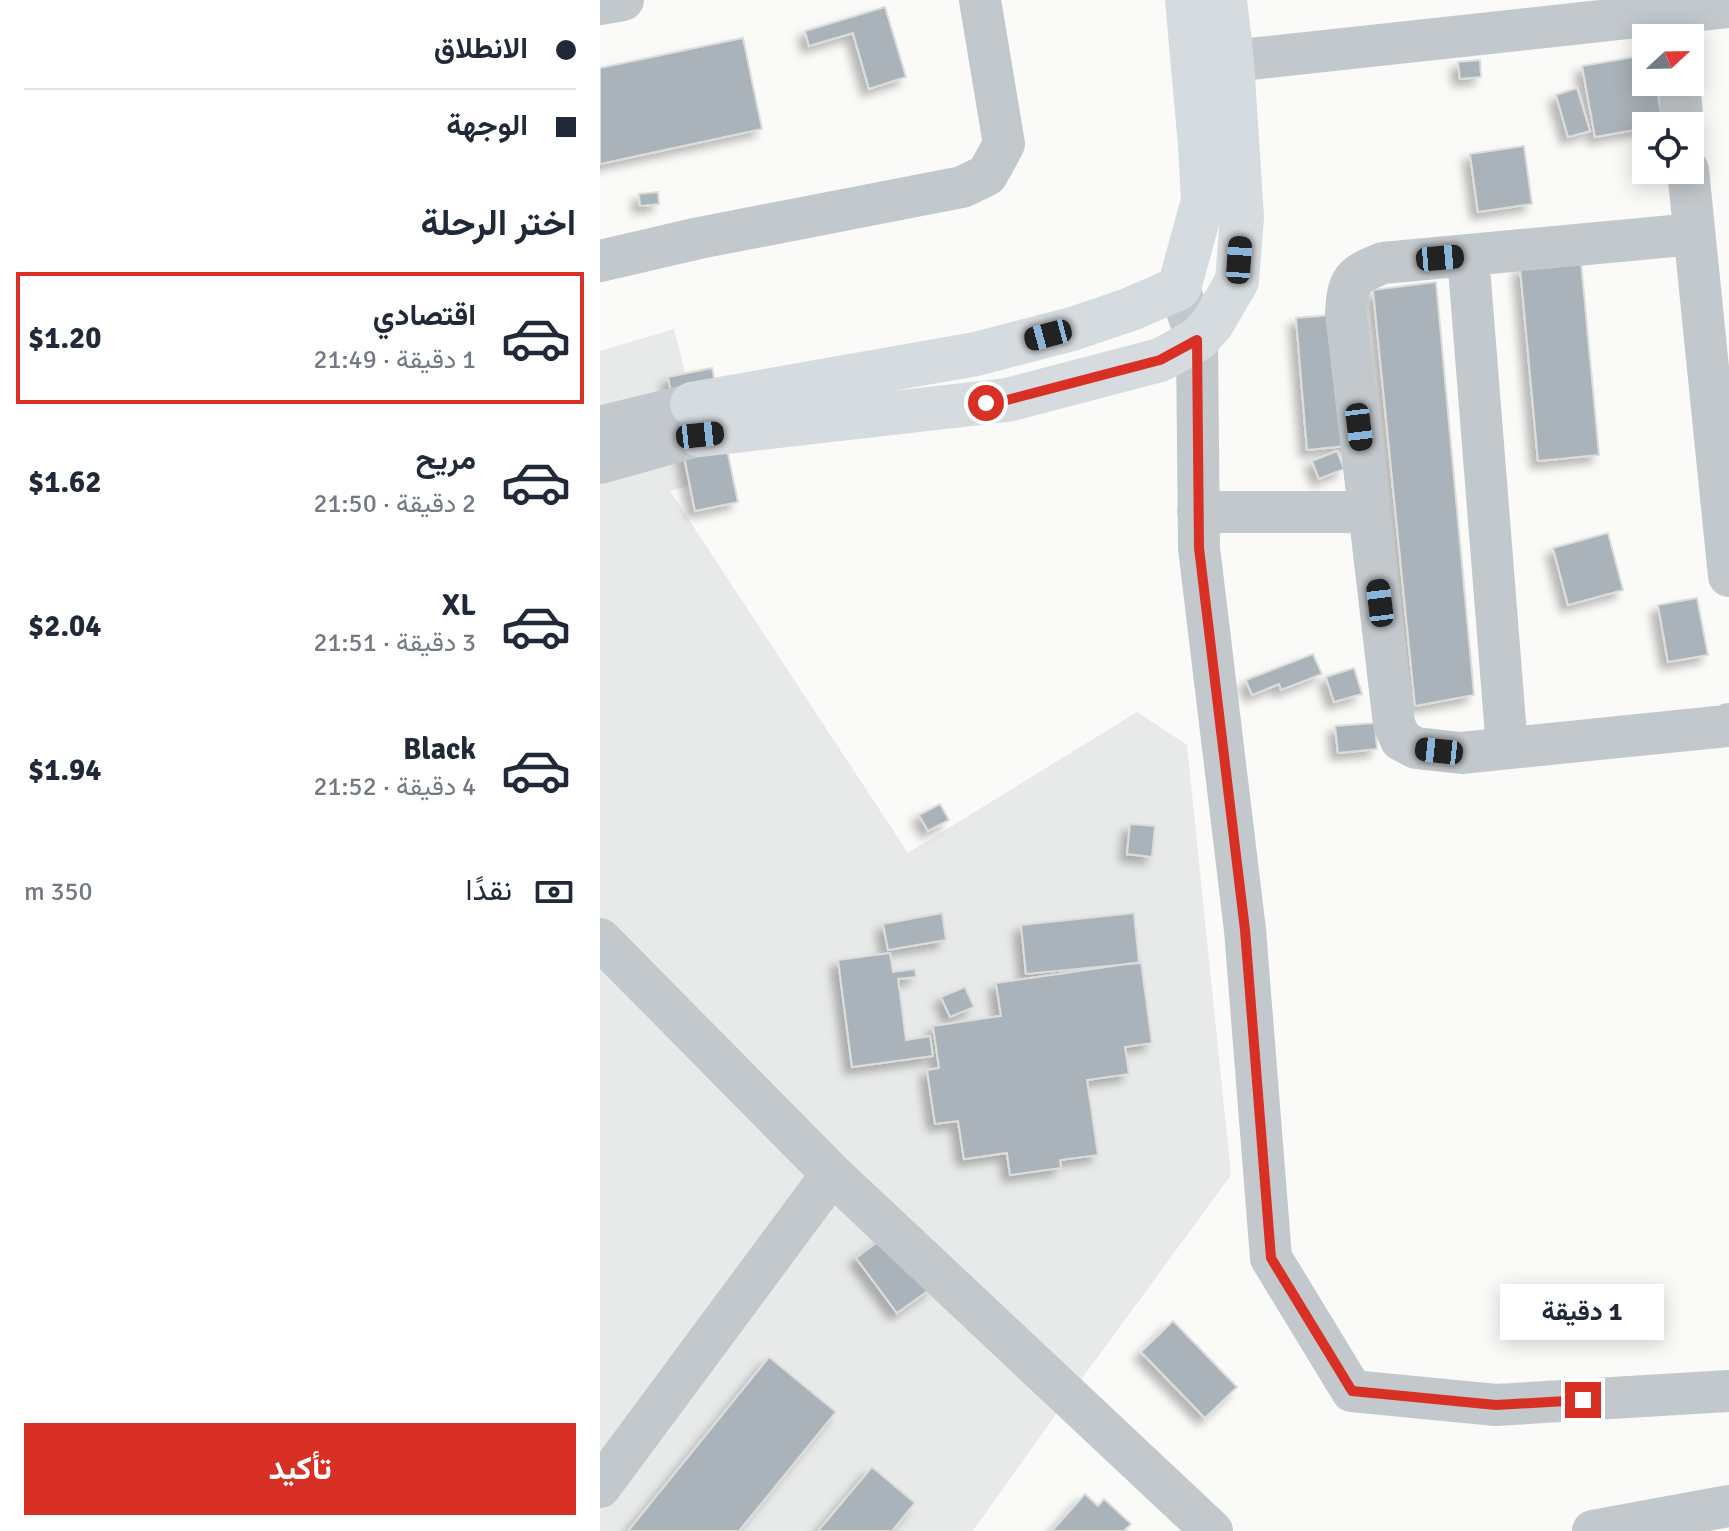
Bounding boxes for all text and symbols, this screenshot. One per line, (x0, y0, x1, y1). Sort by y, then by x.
north arrow (1632, 24, 1704, 96)
map controls (1632, 24, 1704, 184)
text: الانطلاق (434, 30, 528, 67)
text: الوجهة (446, 107, 528, 144)
button: locate (1632, 112, 1704, 184)
text: اختر الرحلة (420, 201, 576, 246)
car (1225, 235, 1253, 285)
car (1415, 244, 1465, 272)
text: اقتصادي (373, 297, 476, 334)
icon: car (500, 302, 572, 374)
car (1022, 317, 1074, 353)
text: $1.20 (28, 320, 101, 357)
text: 1 دقيقة · 21:49 (314, 344, 476, 376)
route start (968, 385, 1004, 421)
car (1344, 402, 1374, 452)
car (675, 421, 725, 449)
text: مريح (416, 441, 476, 478)
icon: car (500, 446, 572, 518)
text: $1.62 (28, 464, 101, 501)
text: 2 دقيقة · 21:50 (314, 488, 476, 520)
car (1365, 578, 1395, 628)
text: XL (442, 587, 476, 624)
icon: car (500, 590, 572, 662)
text: $2.04 (28, 608, 101, 645)
text: 3 دقيقة · 21:51 (314, 627, 476, 659)
text: Black (403, 731, 476, 768)
icon: car (500, 734, 572, 806)
car (1414, 737, 1464, 765)
text: $1.94 (28, 752, 101, 789)
text: 4 دقيقة · 21:52 (314, 771, 476, 803)
icon: cash (532, 870, 576, 914)
text: نقدًا (466, 872, 512, 909)
text: 350 m (24, 876, 93, 908)
callout: 1 دقيقة (1501, 1284, 1665, 1340)
text: 1 دقيقة (1541, 1296, 1623, 1328)
route end (1565, 1382, 1601, 1418)
button: تأكيد (24, 1423, 576, 1515)

